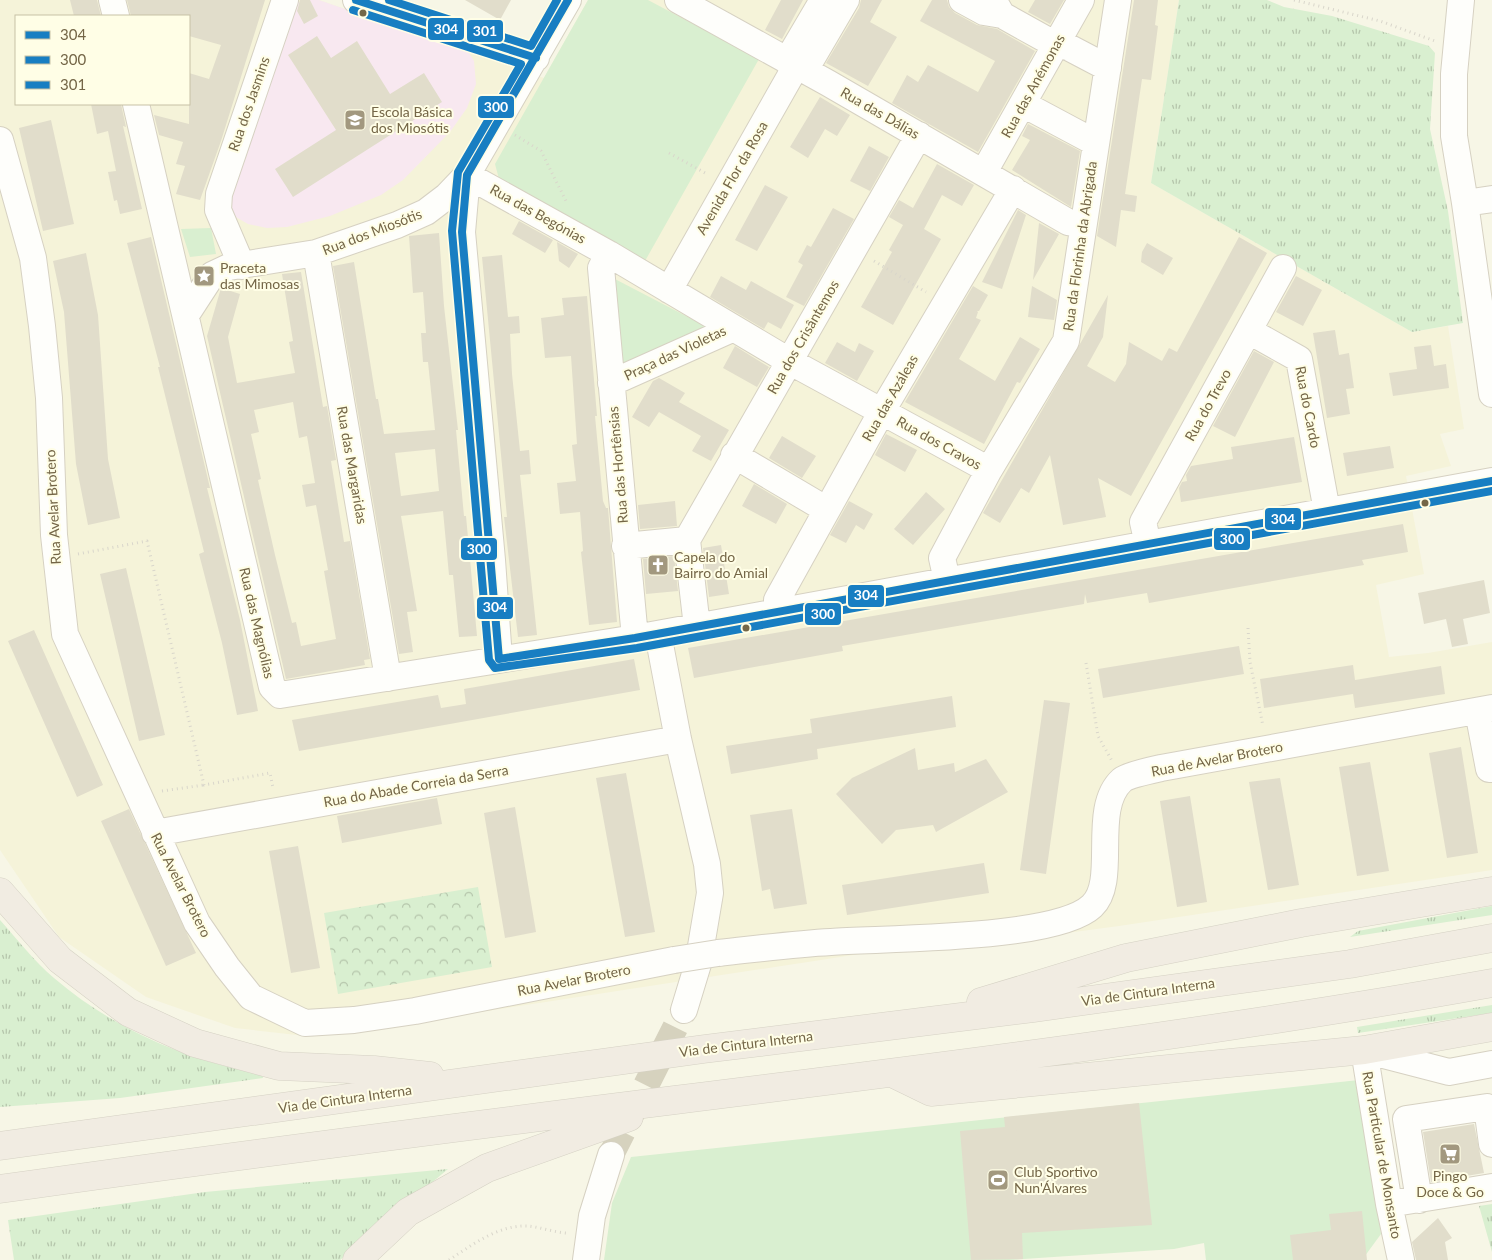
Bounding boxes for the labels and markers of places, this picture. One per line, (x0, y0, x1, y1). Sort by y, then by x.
unlabelled marker (358, 8, 368, 18)
place label: Escola Básica dos Miosótis (371, 103, 452, 136)
school or university icon: Escola Básica dos Miosótis (343, 108, 367, 132)
place label: Praceta das Mimosas (220, 259, 299, 292)
place icon: Praceta das Mimosas (192, 264, 216, 288)
unlabelled marker (1420, 498, 1430, 508)
place label: Capela do Bairro do Amial (674, 548, 768, 581)
church icon: Capela do Bairro do Amial (646, 553, 670, 577)
unlabelled marker (741, 623, 751, 633)
supermarket icon: Pingo Doce & Go (1438, 1142, 1462, 1166)
place label: Club Sportivo Nun'Álvares (1014, 1163, 1098, 1196)
place label: Pingo Doce & Go (1416, 1167, 1484, 1200)
sports icon: Club Sportivo Nun'Álvares (986, 1168, 1010, 1192)

